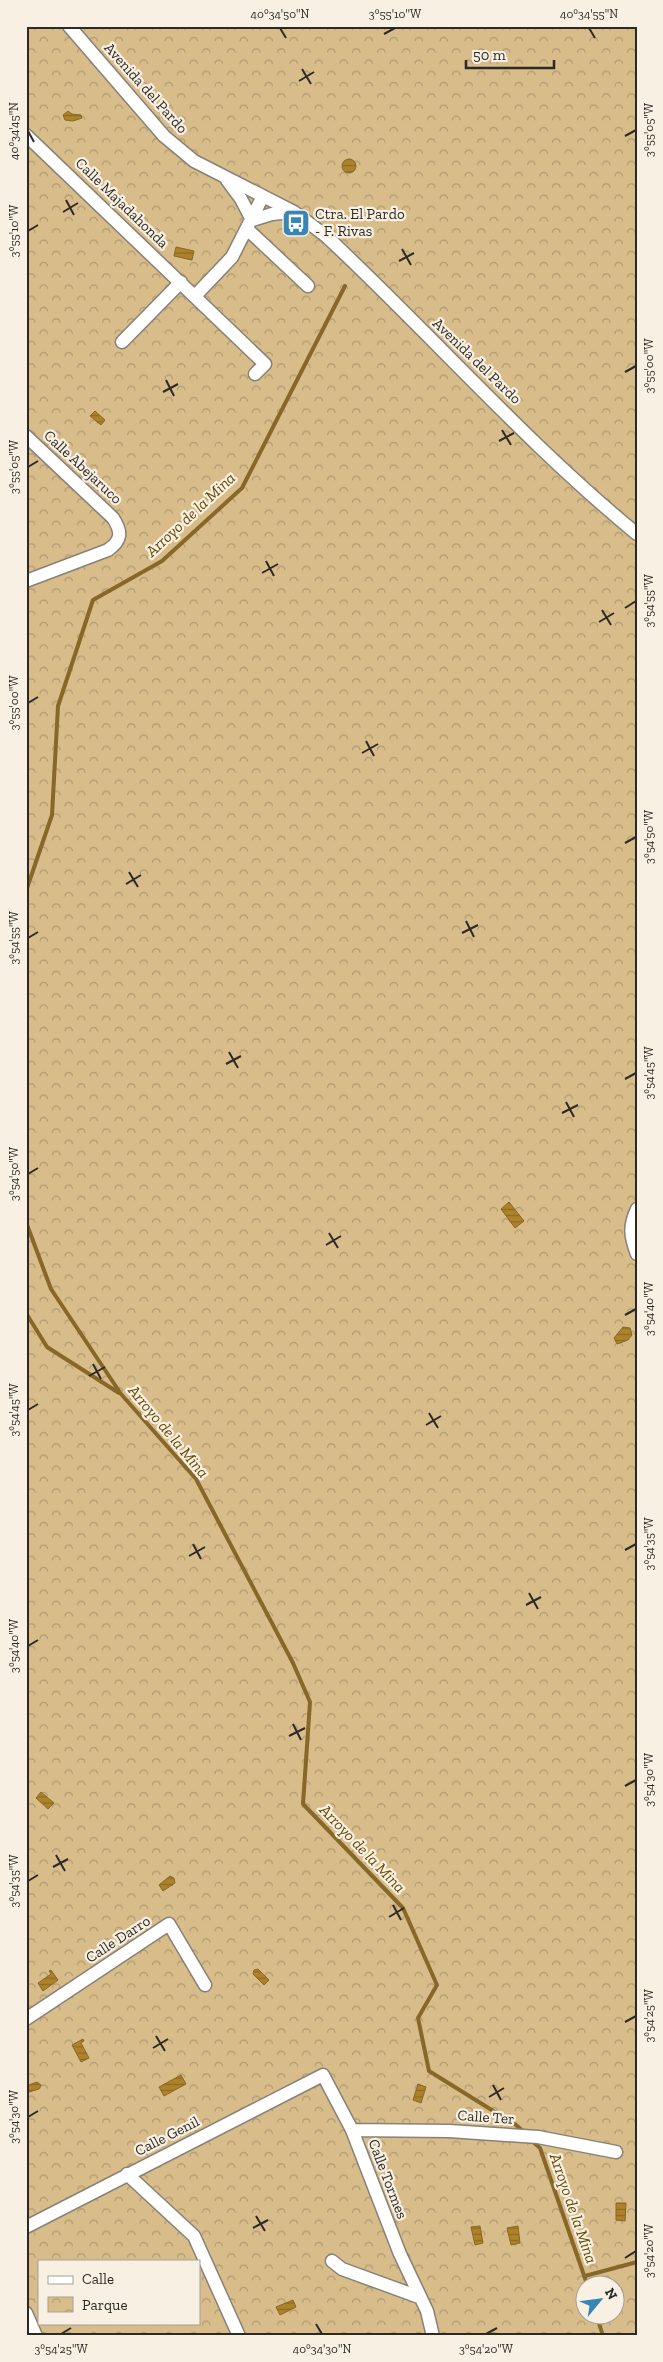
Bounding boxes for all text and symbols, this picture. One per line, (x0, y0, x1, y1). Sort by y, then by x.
text: 40°34'50"N (251, 7, 310, 21)
text: 3°55'10"W (369, 7, 422, 21)
text: 40°34'55"N (560, 7, 618, 21)
scale bar (466, 38, 553, 70)
street label: Avenida del Pardo (101, 39, 192, 137)
text: 50 m (473, 46, 506, 64)
text: 40°34'45"N (7, 102, 21, 160)
text: 3°55'05"W (642, 102, 656, 157)
street label: Calle Majadahonda (72, 154, 172, 252)
text: 3°55'10"W (7, 204, 21, 257)
place label: Ctra. El Pardo - F. Rivas (315, 205, 405, 240)
bus stop icon: Ctra. El Pardo - F. Rivas (281, 208, 311, 238)
street label: Avenida del Pardo (429, 314, 525, 408)
text: 3°55'00"W (642, 338, 656, 393)
street label: Calle Abejaruco (40, 426, 126, 508)
text: 3°55'05"W (7, 439, 21, 494)
water label: Arroyo de la Mina (141, 468, 239, 561)
text: 3°54'55"W (642, 574, 656, 628)
text: 3°55'00"W (7, 675, 21, 730)
text: 3°54'50"W (642, 809, 656, 864)
text: 3°54'55"W (7, 911, 21, 965)
text: 3°54'45"W (642, 1046, 656, 1100)
text: 3°54'50"W (7, 1146, 21, 1201)
text: 3°54'40"W (642, 1281, 656, 1336)
water label: Arroyo de la Mina (124, 1380, 213, 1482)
text: 3°54'45"W (7, 1383, 21, 1437)
text: 3°54'35"W (642, 1517, 656, 1570)
text: 3°54'40"W (7, 1618, 21, 1673)
text: 3°54'30"W (642, 1752, 656, 1807)
water label: Arroyo de la Mina (315, 1800, 409, 1896)
text: 3°54'35"W (7, 1854, 21, 1907)
street label: Calle Darro (82, 1911, 154, 1967)
text: 3°54'25"W (642, 1989, 656, 2043)
text: 3°54'30"W (7, 2089, 21, 2144)
street label: Calle Ter (457, 2106, 515, 2128)
street label: Calle Genil (132, 2112, 202, 2160)
street label: Calle Tormes (365, 2137, 411, 2221)
water label: Arroyo de la Mina (545, 2150, 601, 2266)
text: 3°54'20"W (642, 2223, 656, 2278)
legend (38, 2260, 200, 2324)
text: Calle (82, 2270, 114, 2288)
north arrow (576, 2274, 626, 2324)
text: N (601, 2285, 621, 2303)
text: Parque (82, 2296, 128, 2314)
text: 3°54'25"W (34, 2342, 88, 2356)
text: 40°34'30"N (293, 2342, 351, 2356)
text: 3°54'20"W (459, 2342, 514, 2356)

